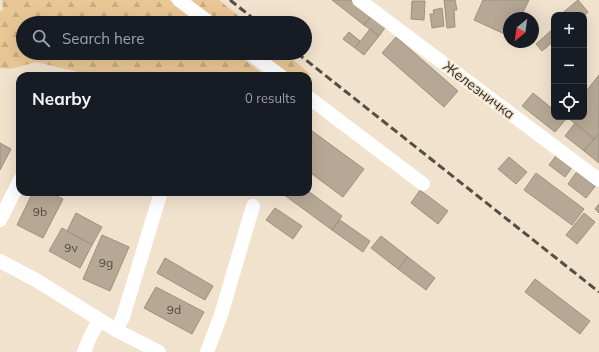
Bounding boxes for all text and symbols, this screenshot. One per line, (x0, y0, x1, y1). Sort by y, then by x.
north arrow (503, 12, 539, 48)
map controls (551, 12, 587, 120)
button: + (551, 12, 587, 48)
search box (16, 16, 312, 60)
icon: search (30, 27, 52, 49)
text: Search here (62, 29, 144, 48)
button: − (551, 48, 587, 84)
street label: Железничка (439, 57, 519, 123)
button: locate (551, 84, 587, 120)
text: Nearby (32, 88, 91, 109)
text: 0 results (245, 90, 296, 106)
house number: 9b (33, 204, 47, 219)
house number: 9v (64, 240, 78, 255)
house number: 9g (99, 255, 113, 270)
house number: 9d (167, 302, 181, 317)

